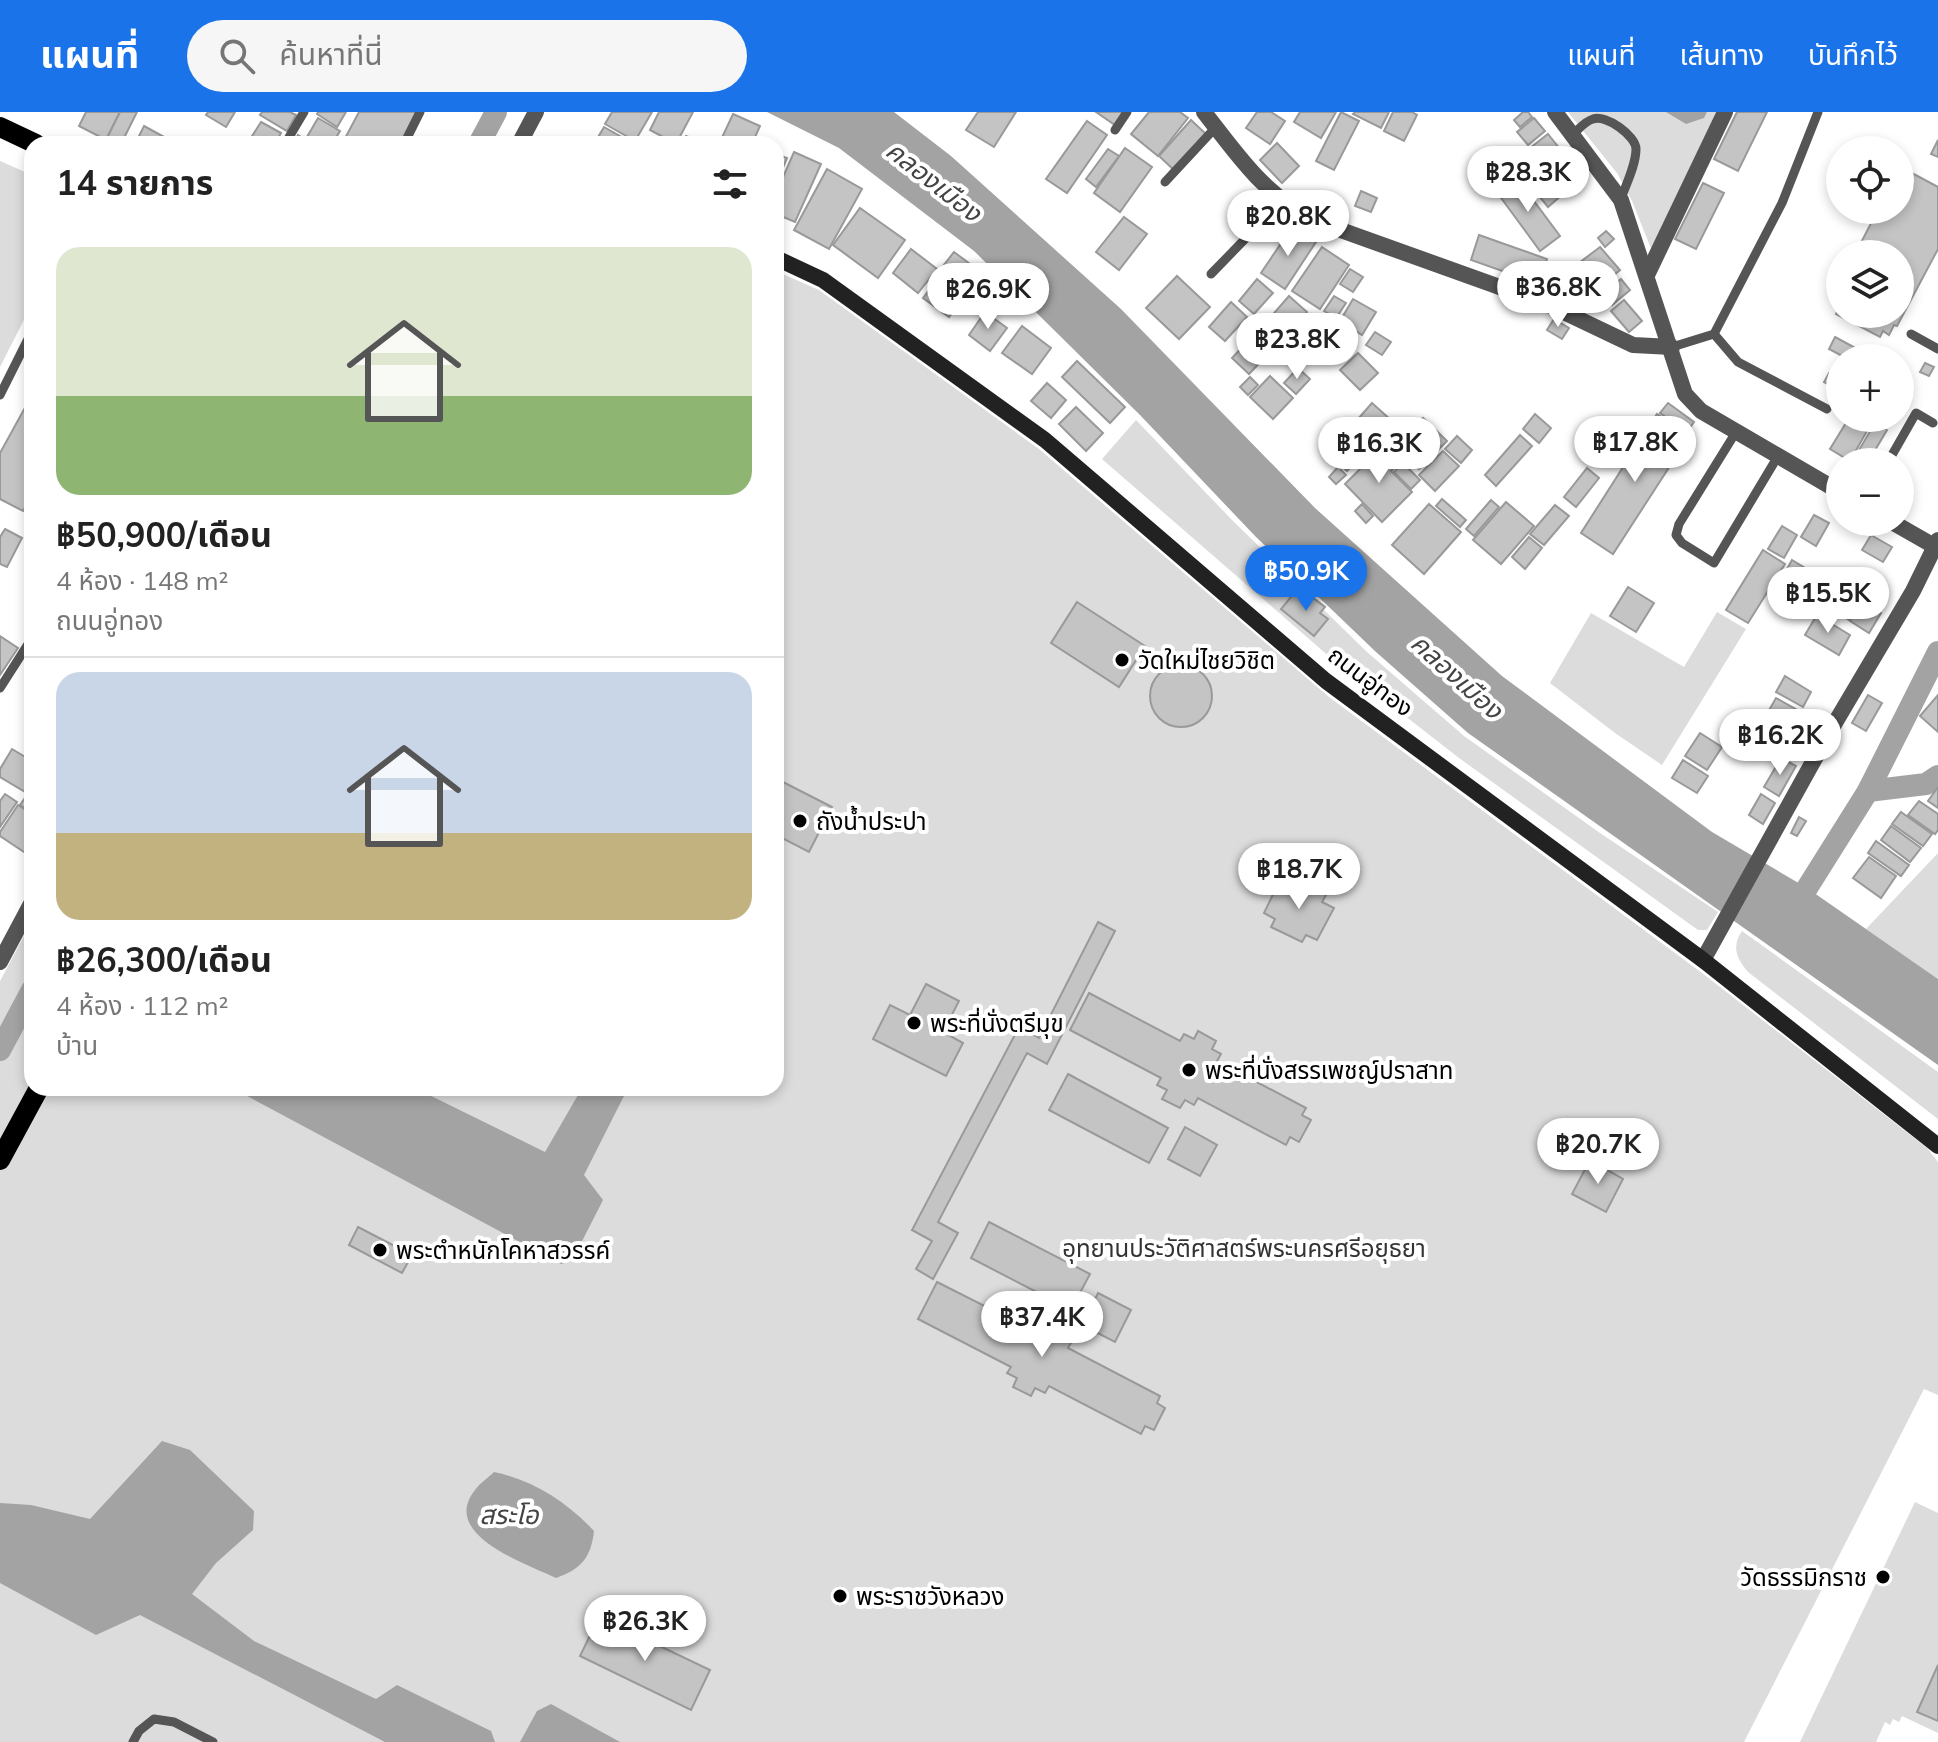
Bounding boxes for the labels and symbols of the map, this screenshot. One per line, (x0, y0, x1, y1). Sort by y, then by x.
water label: คลองเมือง (880, 133, 989, 229)
pin: ฿28.3K (1463, 146, 1593, 214)
pin: ฿20.8K (1223, 190, 1353, 258)
pin: ฿36.8K (1493, 261, 1623, 329)
pin: ฿26.9K (923, 263, 1053, 331)
pin: ฿23.8K (1232, 313, 1362, 381)
pin: ฿17.8K (1570, 416, 1700, 484)
pin: ฿16.3K (1314, 417, 1444, 485)
pin: ฿50.9K (1241, 545, 1371, 613)
pin: ฿15.5K (1763, 567, 1893, 635)
water label: คลองเมือง (1404, 626, 1511, 726)
street label: ถนนอู่ทอง (1322, 639, 1420, 724)
place label: วัดใหม่ไชยวิชิต (1138, 645, 1275, 675)
marker: วัดใหม่ไชยวิชิต (1113, 651, 1131, 669)
pin: ฿16.2K (1715, 709, 1845, 777)
place label: ถังน้ำประปา (816, 805, 926, 836)
marker: ถังน้ำประปา (791, 812, 809, 830)
pin: ฿18.7K (1234, 843, 1364, 911)
place label: พระที่นั่งตรีมุข (930, 1007, 1064, 1039)
marker: พระที่นั่งตรีมุข (905, 1014, 923, 1032)
place label: พระที่นั่งสรรเพชญ์ปราสาท (1205, 1054, 1453, 1085)
marker: พระที่นั่งสรรเพชญ์ปราสาท (1180, 1061, 1198, 1079)
pin: ฿20.7K (1533, 1118, 1663, 1186)
park label: อุทยานประวัติศาสตร์พระนครศรีอยุธยา (1062, 1233, 1426, 1264)
place label: พระตำหนักโคหาสวรรค์ (396, 1235, 610, 1265)
marker: พระตำหนักโคหาสวรรค์ (371, 1241, 389, 1259)
pin: ฿37.4K (977, 1291, 1107, 1359)
water label: สระโอ (479, 1498, 540, 1531)
place label: วัดธรรมิกราช (1740, 1562, 1867, 1592)
marker: วัดธรรมิกราช (1874, 1568, 1892, 1586)
place label: พระราชวังหลวง (856, 1581, 1004, 1611)
marker: พระราชวังหลวง (831, 1587, 849, 1605)
pin: ฿26.3K (580, 1595, 710, 1663)

